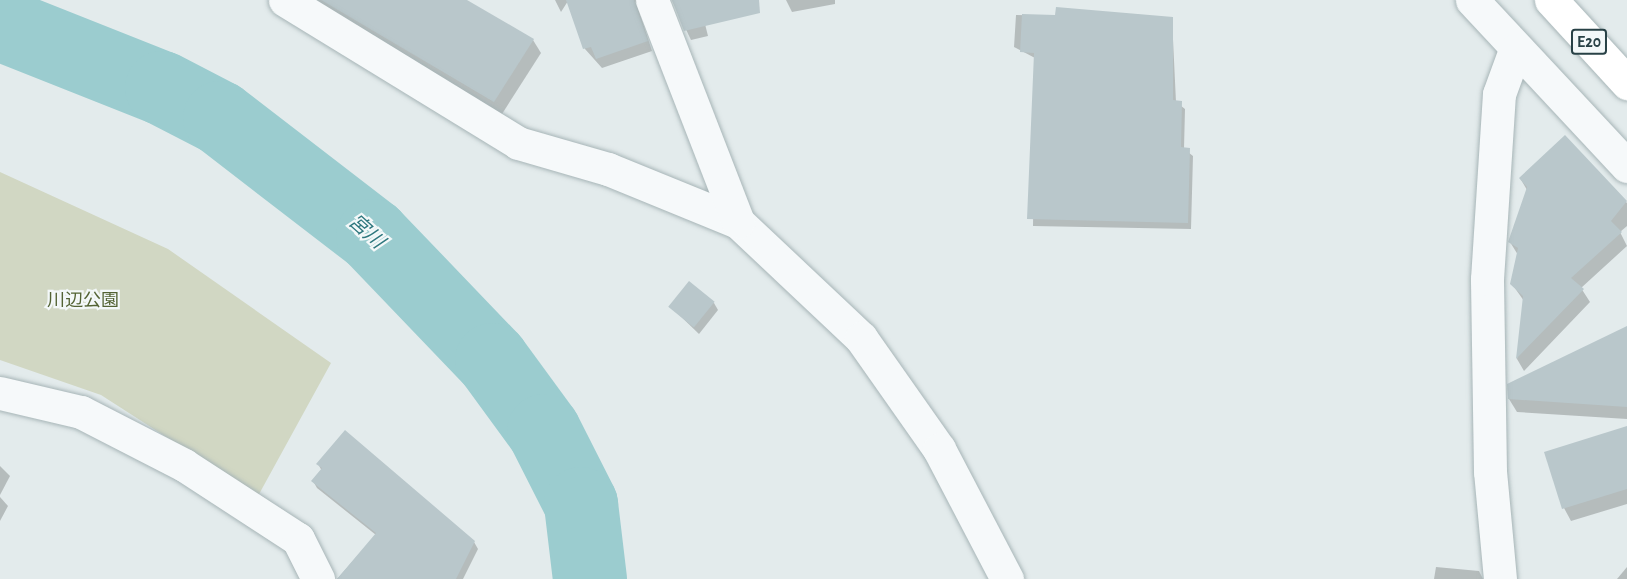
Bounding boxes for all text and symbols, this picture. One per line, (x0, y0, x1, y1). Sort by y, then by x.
road number: E20 (1570, 29, 1608, 55)
water label: 宮川 (343, 210, 389, 254)
park label: 川辺公園 (47, 290, 119, 312)

